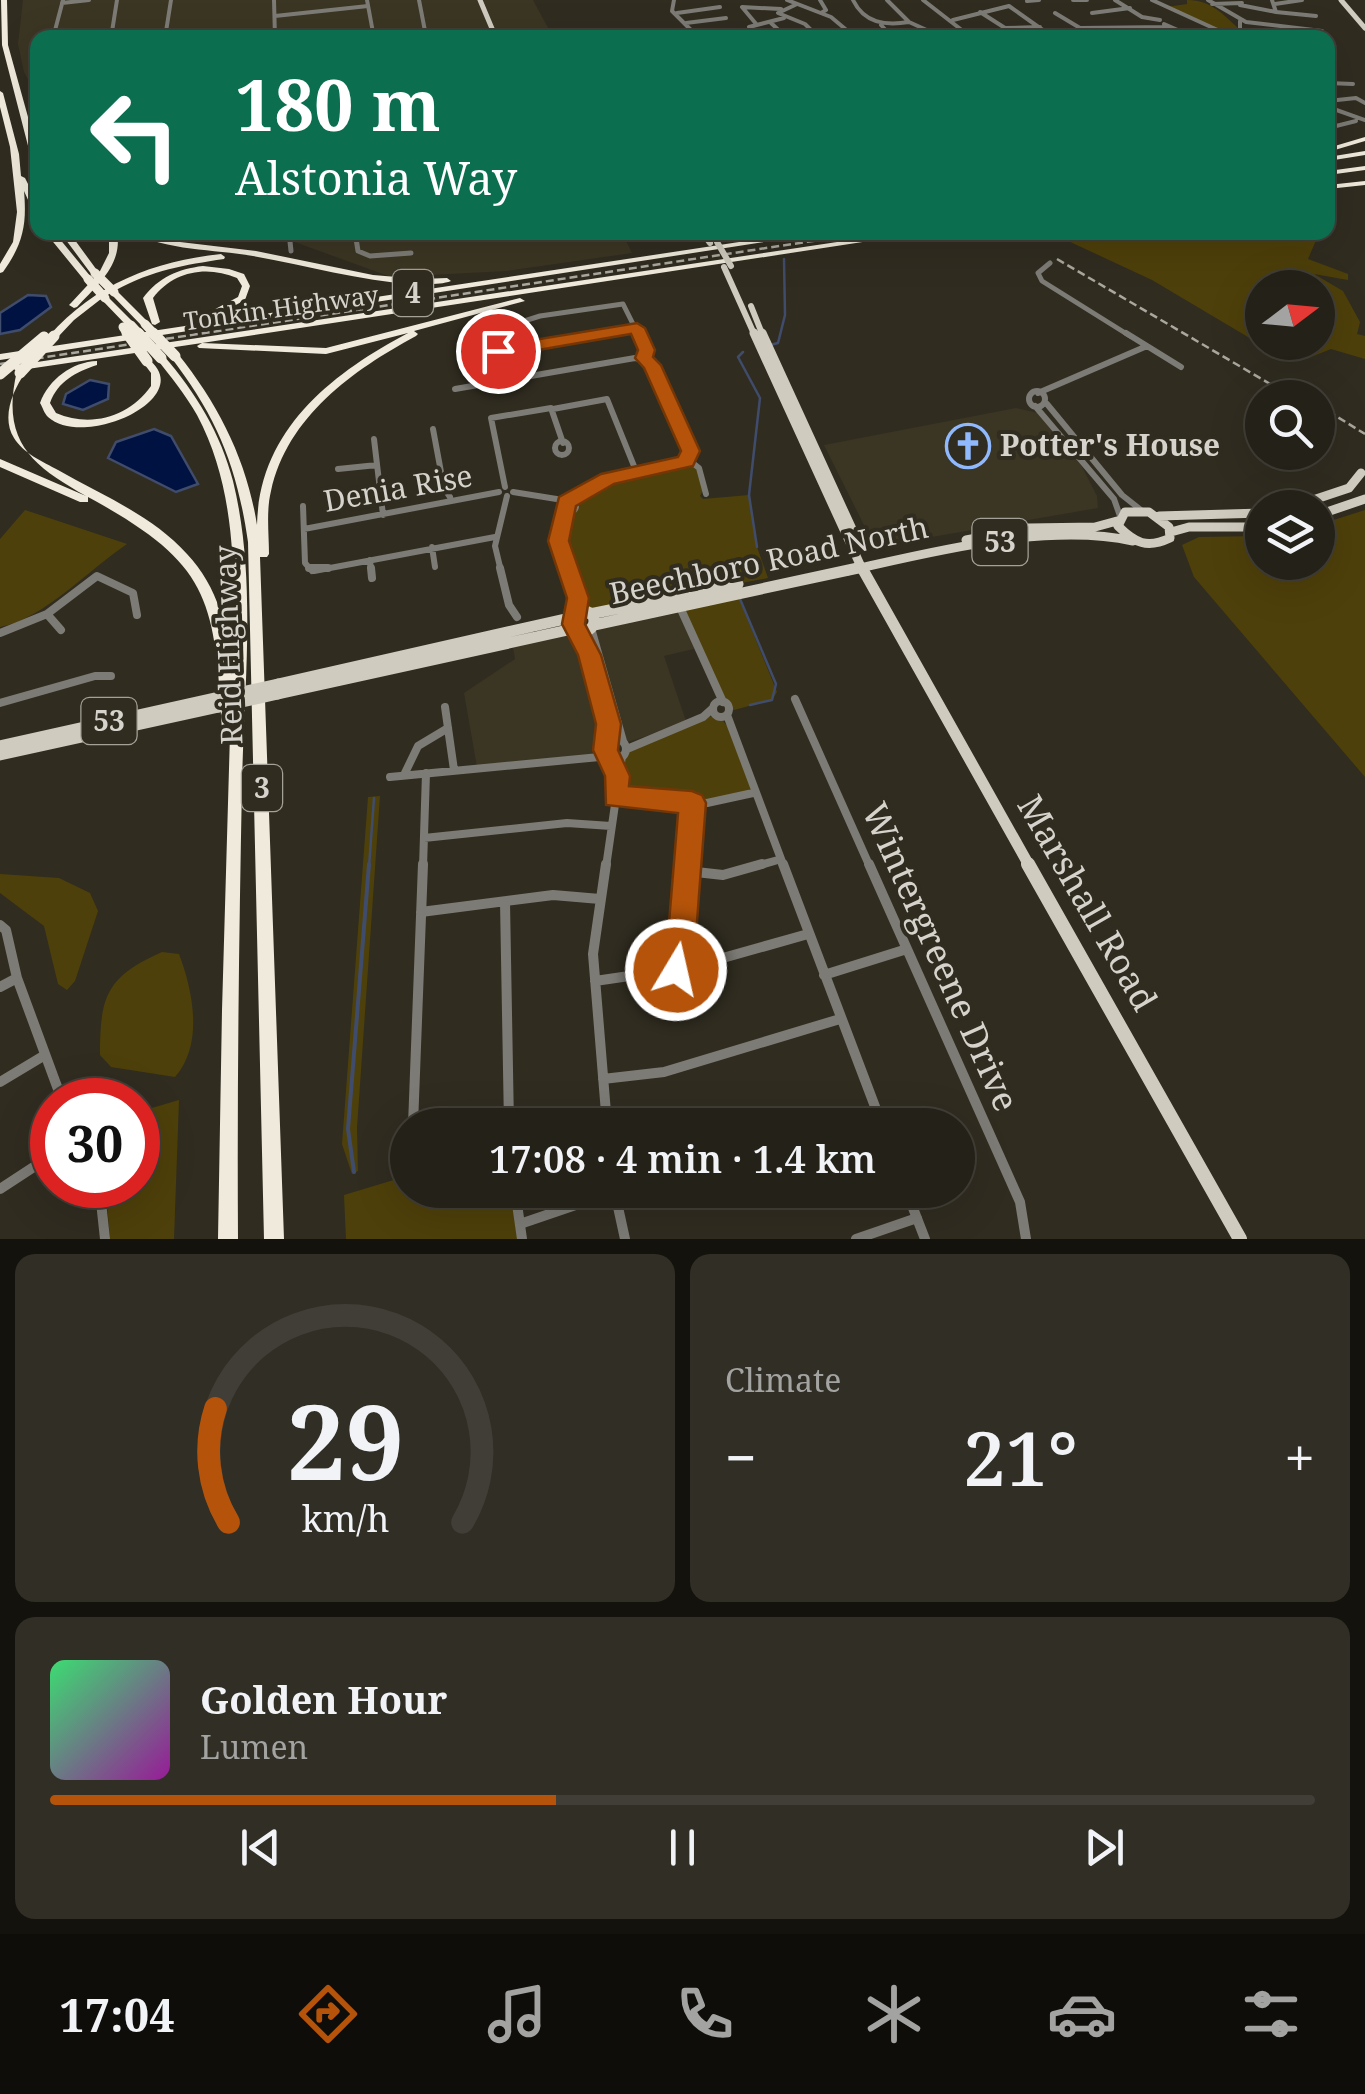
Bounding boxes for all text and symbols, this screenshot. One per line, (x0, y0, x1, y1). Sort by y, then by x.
text: 180 m (235, 56, 441, 152)
icon: left (70, 70, 200, 200)
text: Alstonia Way (235, 147, 517, 208)
road number: 4 (393, 270, 433, 316)
north arrow (1245, 270, 1335, 360)
map controls (1245, 270, 1335, 580)
street label: Tonkin Highway (181, 276, 381, 338)
pin (456, 309, 541, 394)
icon: arrive (471, 324, 526, 379)
button: search (1245, 380, 1335, 470)
church icon: Potter's House (945, 423, 991, 469)
place label: Potter's House (1000, 424, 1220, 465)
street label: Denia Rise (320, 454, 475, 521)
button: layers (1245, 490, 1335, 580)
street label: Beechboro Road North (606, 506, 932, 613)
road number: 53 (972, 519, 1028, 565)
street label: Reid Highway (204, 545, 251, 745)
road number: 53 (82, 698, 136, 744)
road number: 3 (242, 765, 282, 811)
street label: Marshall Road (1007, 786, 1169, 1019)
street label: Wintergreene Drive (852, 795, 1031, 1118)
position arrow (624, 918, 728, 1022)
speed limit sign: 30 (30, 1078, 160, 1208)
text: 17:08 · 4 min · 1.4 km (489, 1132, 876, 1184)
text: Climate (725, 1358, 841, 1401)
text: 29 (286, 1369, 404, 1510)
text: 21° (963, 1406, 1078, 1508)
text: − (725, 1419, 757, 1494)
text: + (1284, 1419, 1315, 1494)
text: km/h (301, 1494, 389, 1542)
text: Golden Hour (200, 1673, 447, 1725)
text: Lumen (200, 1725, 308, 1768)
icon: previous (233, 1820, 288, 1875)
icon: pause (655, 1820, 710, 1875)
icon: next (1077, 1820, 1132, 1875)
icon: directions (293, 1979, 363, 2049)
icon: music (482, 1979, 552, 2049)
icon: phone (670, 1979, 740, 2049)
icon: climate (859, 1979, 929, 2049)
icon: car (1047, 1979, 1117, 2049)
icon: filters (1236, 1979, 1306, 2049)
text: 17:04 (59, 1984, 175, 2045)

